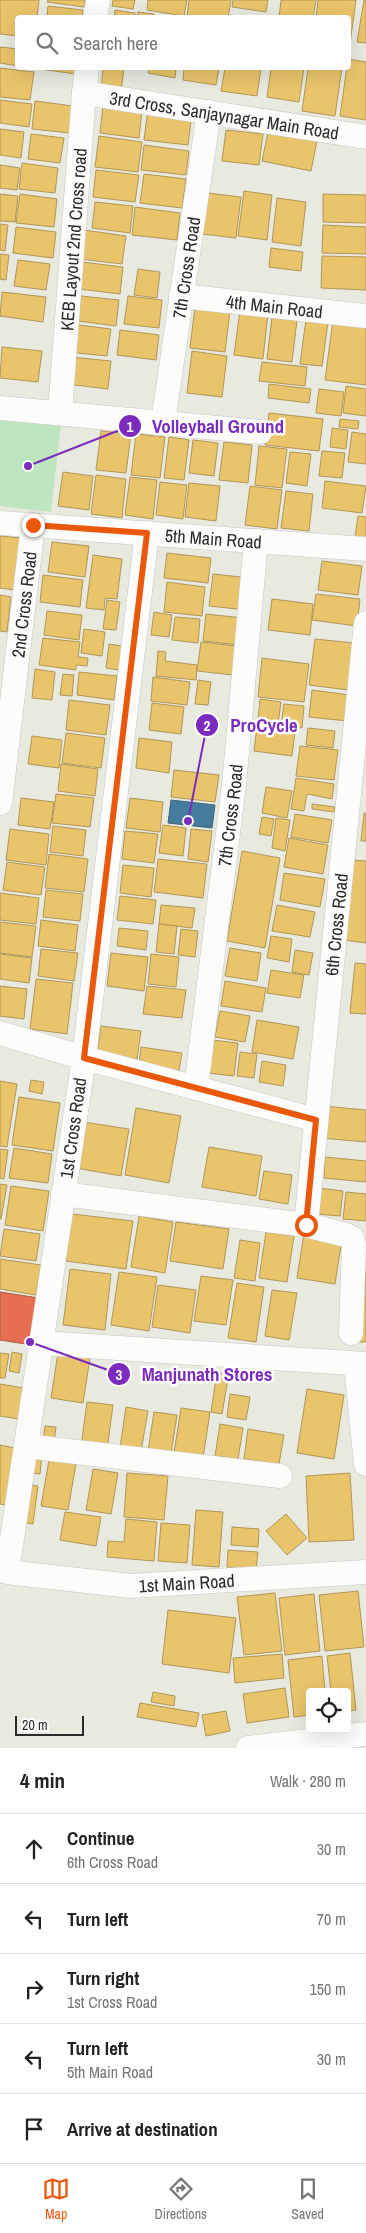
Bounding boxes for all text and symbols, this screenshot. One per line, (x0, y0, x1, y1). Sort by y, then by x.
search box (15, 15, 351, 70)
icon: search (33, 29, 61, 57)
text: Search here (73, 30, 158, 56)
street label: 3rd Cross, Sanjaynagar Main Road (108, 85, 341, 145)
street label: KEB Layout 2nd Cross road (54, 147, 92, 332)
street label: 7th Cross Road (166, 215, 206, 320)
street label: 4th Main Road (225, 288, 324, 324)
callout: Volleyball Ground (117, 409, 295, 443)
text: Volleyball Ground (152, 413, 284, 439)
text: 1 (127, 416, 134, 437)
route end (22, 514, 45, 537)
street label: 5th Main Road (164, 522, 263, 554)
street label: 2nd Cross Road (5, 550, 42, 659)
callout: ProCycle (195, 708, 308, 742)
text: ProCycle (230, 712, 298, 738)
text: 2 (204, 715, 211, 736)
street label: 7th Cross Road (211, 763, 248, 868)
street label: 6th Cross Road (318, 872, 353, 977)
street label: 1st Cross Road (54, 1076, 92, 1180)
route start (295, 1214, 318, 1237)
callout: Manjunath Stores (107, 1357, 283, 1391)
text: Manjunath Stores (142, 1361, 272, 1387)
text: 3 (116, 1364, 123, 1385)
street label: 1st Main Road (138, 1567, 235, 1598)
map controls (306, 1688, 351, 1733)
button: locate (306, 1688, 351, 1733)
scale bar (15, 1713, 84, 1736)
text: 20 m (22, 1716, 48, 1734)
text: 4 min (20, 1766, 65, 1795)
text: Walk · 280 m (270, 1770, 346, 1792)
text: Continue (67, 1825, 135, 1851)
icon: ahead (20, 1835, 48, 1863)
text: 30 m (317, 1838, 346, 1860)
text: 6th Cross Road (67, 1851, 158, 1873)
icon: left (20, 1905, 48, 1933)
text: Turn left (67, 1906, 128, 1932)
text: 70 m (317, 1908, 346, 1930)
text: Turn right (67, 1965, 139, 1991)
icon: right (20, 1975, 48, 2003)
text: 150 m (310, 1978, 346, 2000)
text: 1st Cross Road (67, 1991, 157, 2013)
text: Turn left (67, 2035, 128, 2061)
icon: left (20, 2045, 48, 2073)
text: 30 m (317, 2048, 346, 2070)
text: 5th Main Road (67, 2061, 153, 2083)
icon: arrive (20, 2115, 48, 2143)
text: Arrive at destination (67, 2116, 218, 2142)
tab: Map (42, 2175, 70, 2223)
tab: Directions (155, 2175, 207, 2223)
tab: Saved (291, 2175, 324, 2223)

